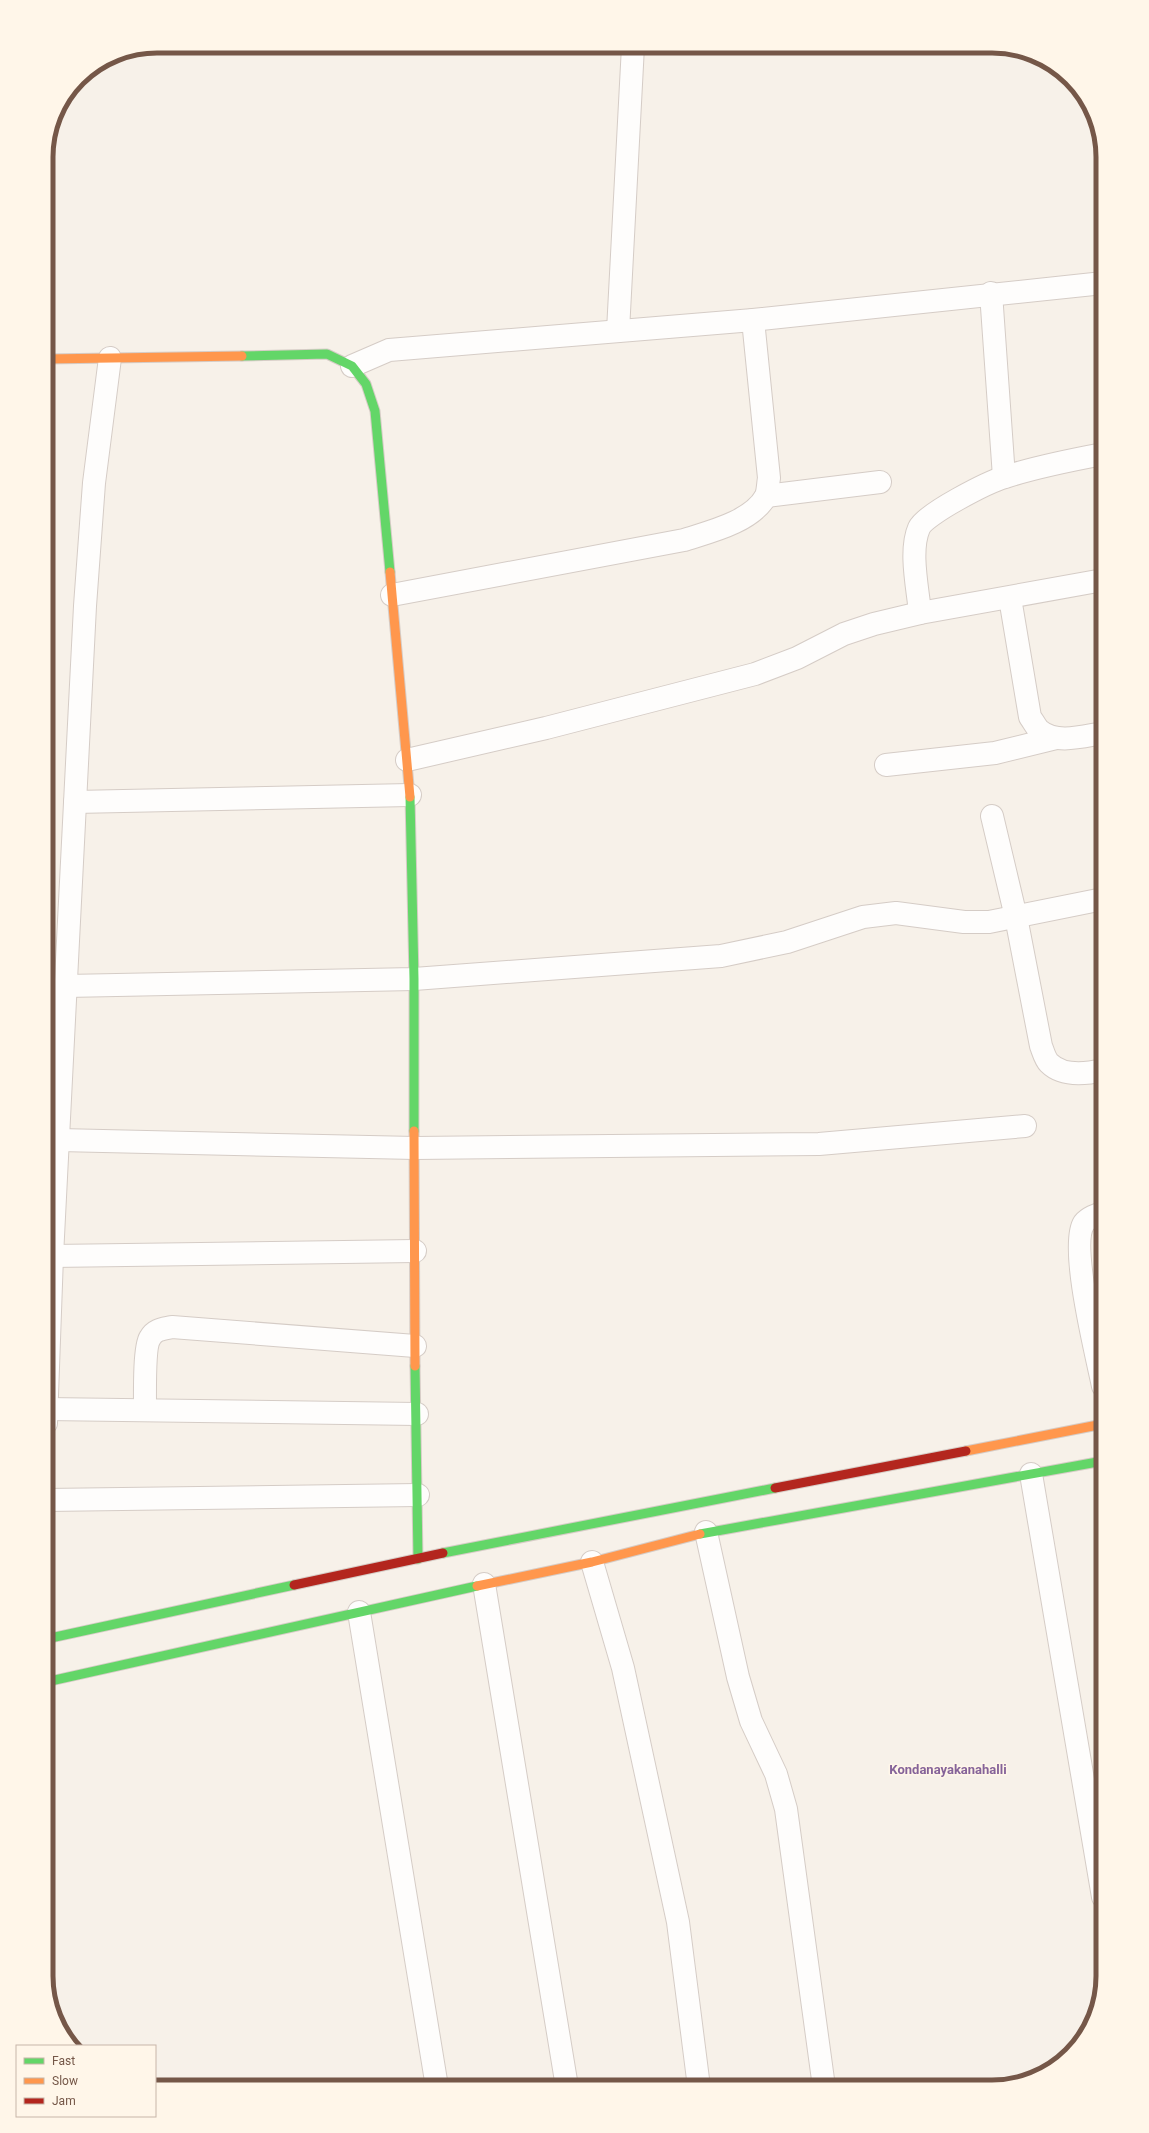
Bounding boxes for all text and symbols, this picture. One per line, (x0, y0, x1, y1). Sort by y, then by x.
district label: Kondanayakanahalli (889, 1762, 1007, 1777)
legend (16, 2045, 156, 2117)
text: Fast (52, 2054, 75, 2068)
text: Slow (52, 2074, 78, 2088)
text: Jam (52, 2094, 76, 2108)

